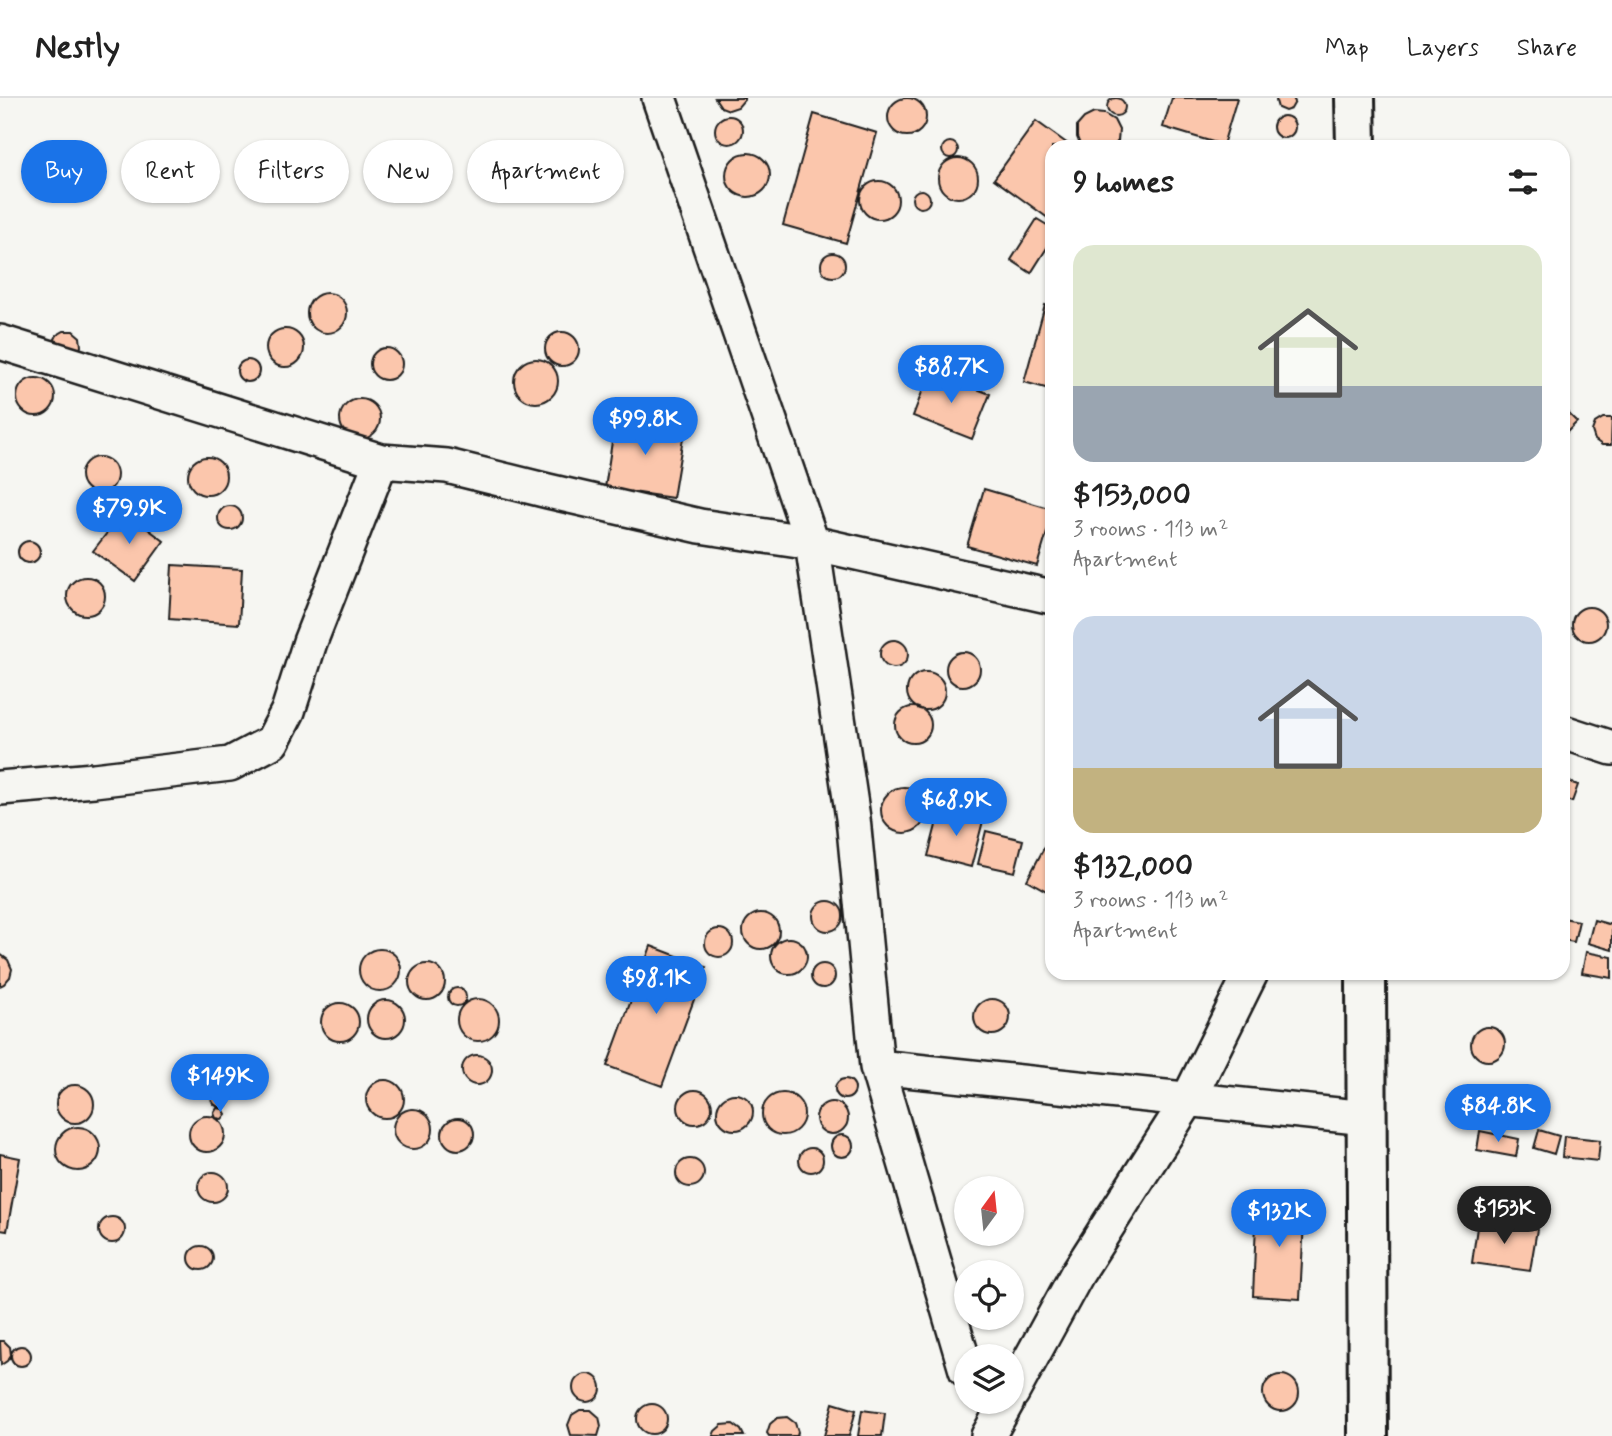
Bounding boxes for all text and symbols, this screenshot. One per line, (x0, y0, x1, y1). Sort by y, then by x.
text: Nestly (35, 26, 120, 70)
text: Map (1325, 33, 1369, 64)
text: Layers (1407, 33, 1479, 64)
text: Share (1517, 33, 1577, 64)
chip: Buy (21, 140, 107, 203)
chip: Rent (121, 140, 220, 203)
chip: Filters (234, 140, 349, 203)
chip: New (363, 140, 453, 203)
chip: Apartment (467, 140, 624, 203)
text: 9 homes (1073, 163, 1174, 202)
icon: filters (1504, 163, 1542, 201)
icon: home (1245, 290, 1371, 416)
pin: $88.7K (894, 345, 1008, 405)
text: $88.7K (914, 353, 988, 383)
pin: $99.8K (588, 398, 702, 457)
text: $99.8K (609, 405, 681, 435)
text: $153,000 (1073, 476, 1191, 515)
pin: $79.9K (72, 486, 186, 546)
text: $79.9K (92, 494, 166, 524)
text: 3 rooms · 113 m² (1073, 515, 1228, 545)
text: Apartment (1073, 545, 1178, 575)
icon: home (1245, 661, 1371, 787)
pin: $68.9K (899, 778, 1013, 838)
text: $68.9K (921, 786, 991, 816)
text: $132,000 (1073, 847, 1193, 886)
text: 3 rooms · 113 m² (1073, 886, 1228, 916)
text: Apartment (1073, 916, 1178, 946)
pin: $98.1K (599, 956, 713, 1016)
text: $98.1K (622, 964, 690, 994)
pin: $149K (171, 1054, 269, 1114)
text: $149K (187, 1062, 253, 1092)
pin: $84.8K (1441, 1084, 1555, 1144)
text: $84.8K (1461, 1092, 1535, 1122)
north arrow (954, 1176, 1024, 1246)
map controls (954, 1176, 1024, 1414)
pin: $153K (1455, 1186, 1553, 1246)
pin: $132K (1230, 1190, 1328, 1249)
text: $153K (1473, 1194, 1535, 1224)
text: $132K (1247, 1197, 1311, 1227)
button: locate (954, 1260, 1024, 1330)
button: layers (954, 1344, 1024, 1414)

